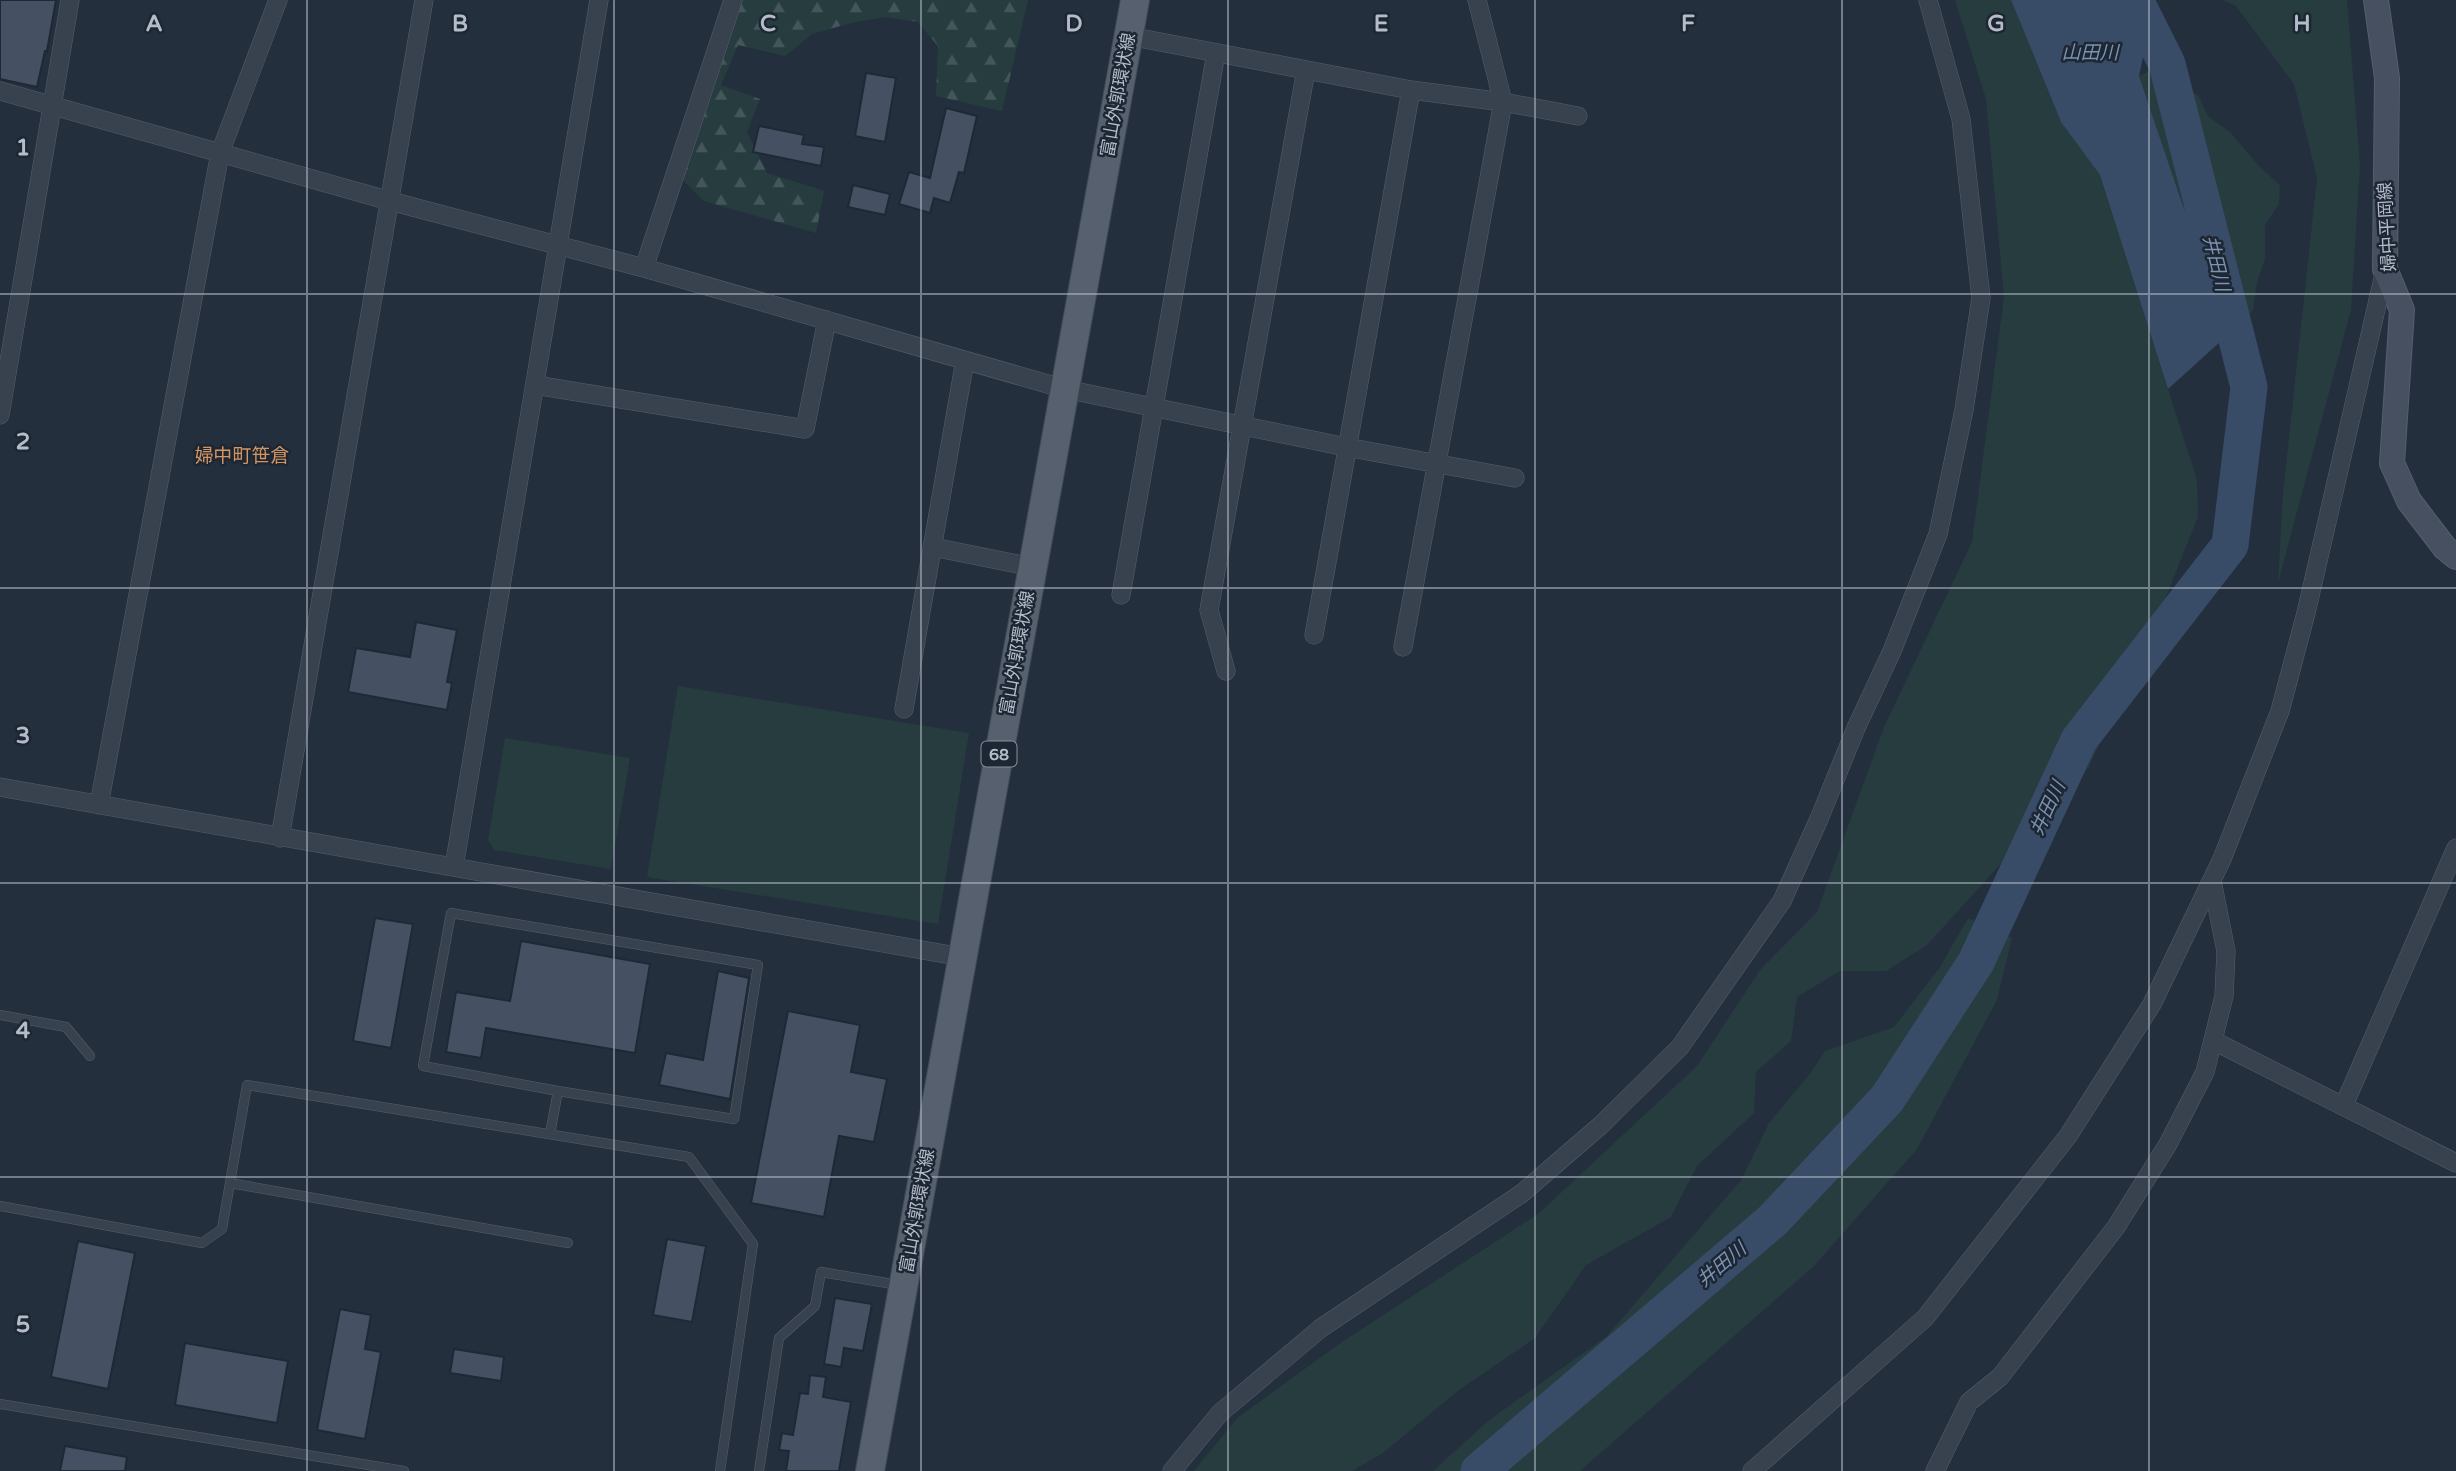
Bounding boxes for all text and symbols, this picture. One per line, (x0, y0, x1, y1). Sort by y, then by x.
text: A (145, 10, 163, 38)
text: B (452, 10, 468, 38)
text: C (760, 10, 776, 38)
text: D (1065, 10, 1083, 38)
text: E (1374, 10, 1388, 38)
text: F (1681, 10, 1695, 38)
text: G (1987, 10, 2005, 38)
text: H (2293, 10, 2311, 38)
street label: 富山外郭環状線 (1096, 31, 1140, 159)
water label: 山田川 (2061, 42, 2120, 64)
text: 1 (16, 134, 30, 162)
street label: 婦中平岡線 (2374, 181, 2400, 273)
water label: 井田川 (2198, 233, 2234, 295)
text: 2 (16, 428, 30, 456)
district label: 婦中町笹倉 (194, 445, 290, 467)
street label: 富山外郭環状線 (995, 589, 1039, 717)
text: 3 (16, 722, 30, 750)
road number: 68 (982, 741, 1016, 766)
water label: 井田川 (2026, 776, 2071, 839)
text: 4 (16, 1017, 31, 1045)
street label: 富山外郭環状線 (895, 1147, 939, 1275)
water label: 井田川 (1693, 1237, 1752, 1292)
text: 5 (16, 1311, 30, 1339)

